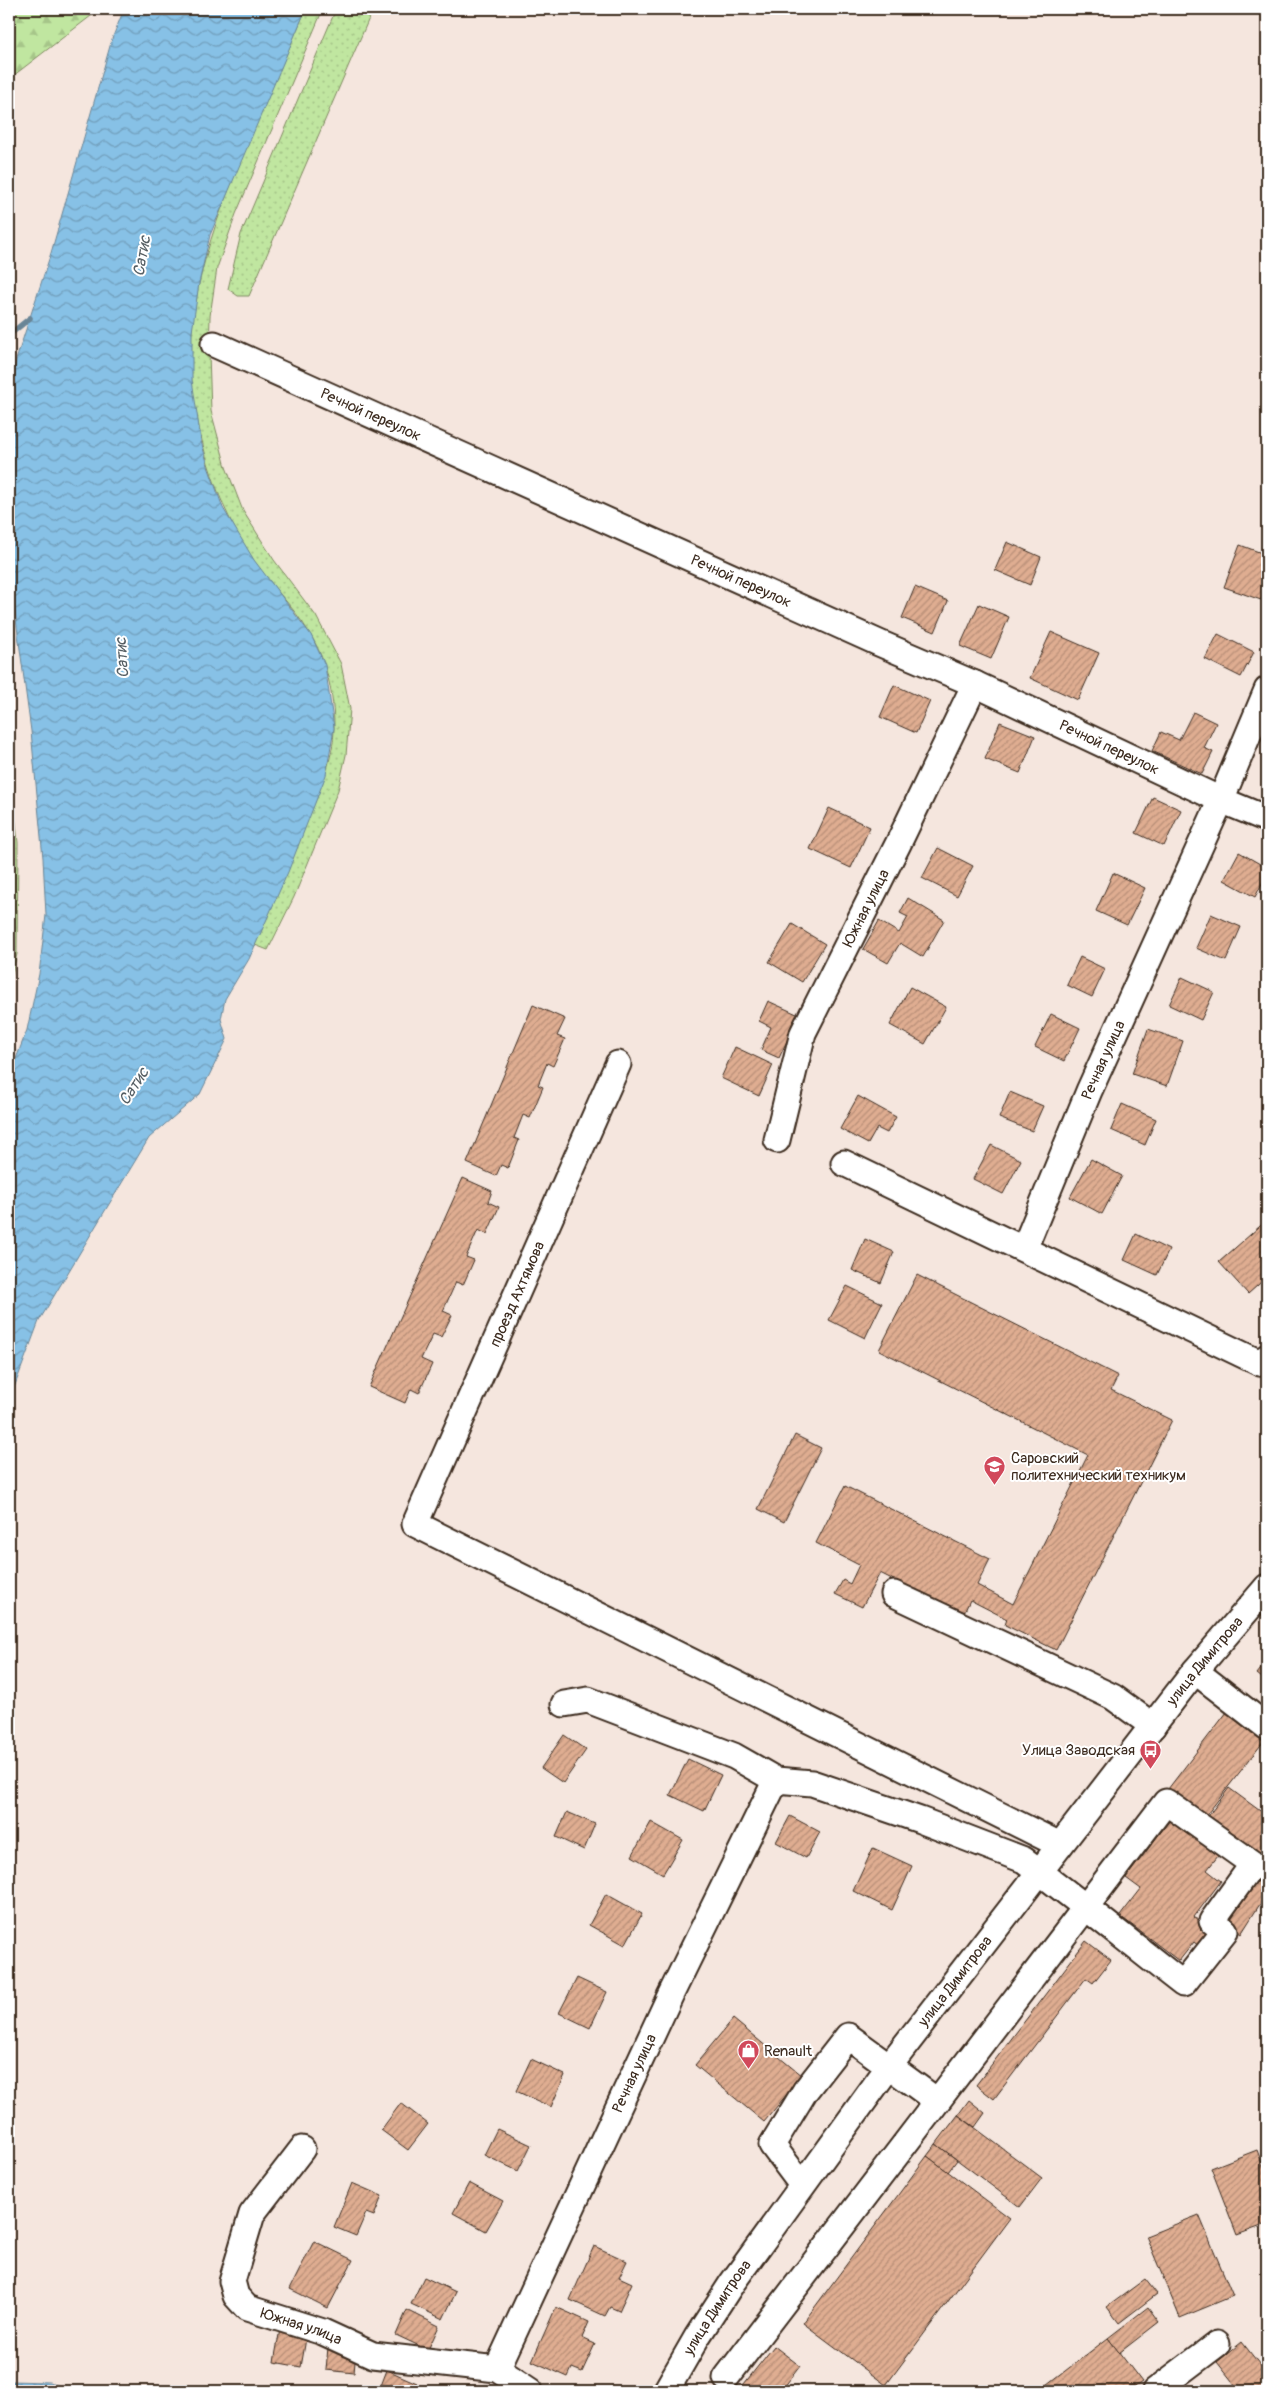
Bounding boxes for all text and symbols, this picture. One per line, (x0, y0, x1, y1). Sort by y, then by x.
water label: Сатис (129, 234, 156, 278)
street label: Речной переулок (317, 384, 424, 446)
street label: Речной переулок (688, 551, 794, 612)
water label: Сатис (111, 636, 133, 679)
street label: Речной переулок (1056, 716, 1162, 780)
street label: Южная улица (839, 866, 894, 950)
street label: Речная улица (1078, 1018, 1130, 1102)
water label: Сатис (114, 1063, 154, 1109)
street label: проезд Ахтямова (486, 1238, 549, 1350)
place label: Саровский политехнический техникум (1011, 1449, 1186, 1485)
school or university icon: Саровский политехнический техникум (983, 1455, 1007, 1486)
street label: улица Димитрова (1162, 1613, 1247, 1710)
bus stop icon: Улица Заводская (1139, 1738, 1163, 1769)
place label: Улица Заводская (1022, 1741, 1135, 1760)
street label: улица Димитрова (914, 1932, 997, 2031)
street label: Речная улица (608, 2031, 661, 2116)
shop icon: Renault (736, 2039, 760, 2070)
place label: Renault (764, 2042, 813, 2061)
street label: улица Димитрова (679, 2256, 756, 2360)
street label: Южная улица (258, 2304, 345, 2349)

